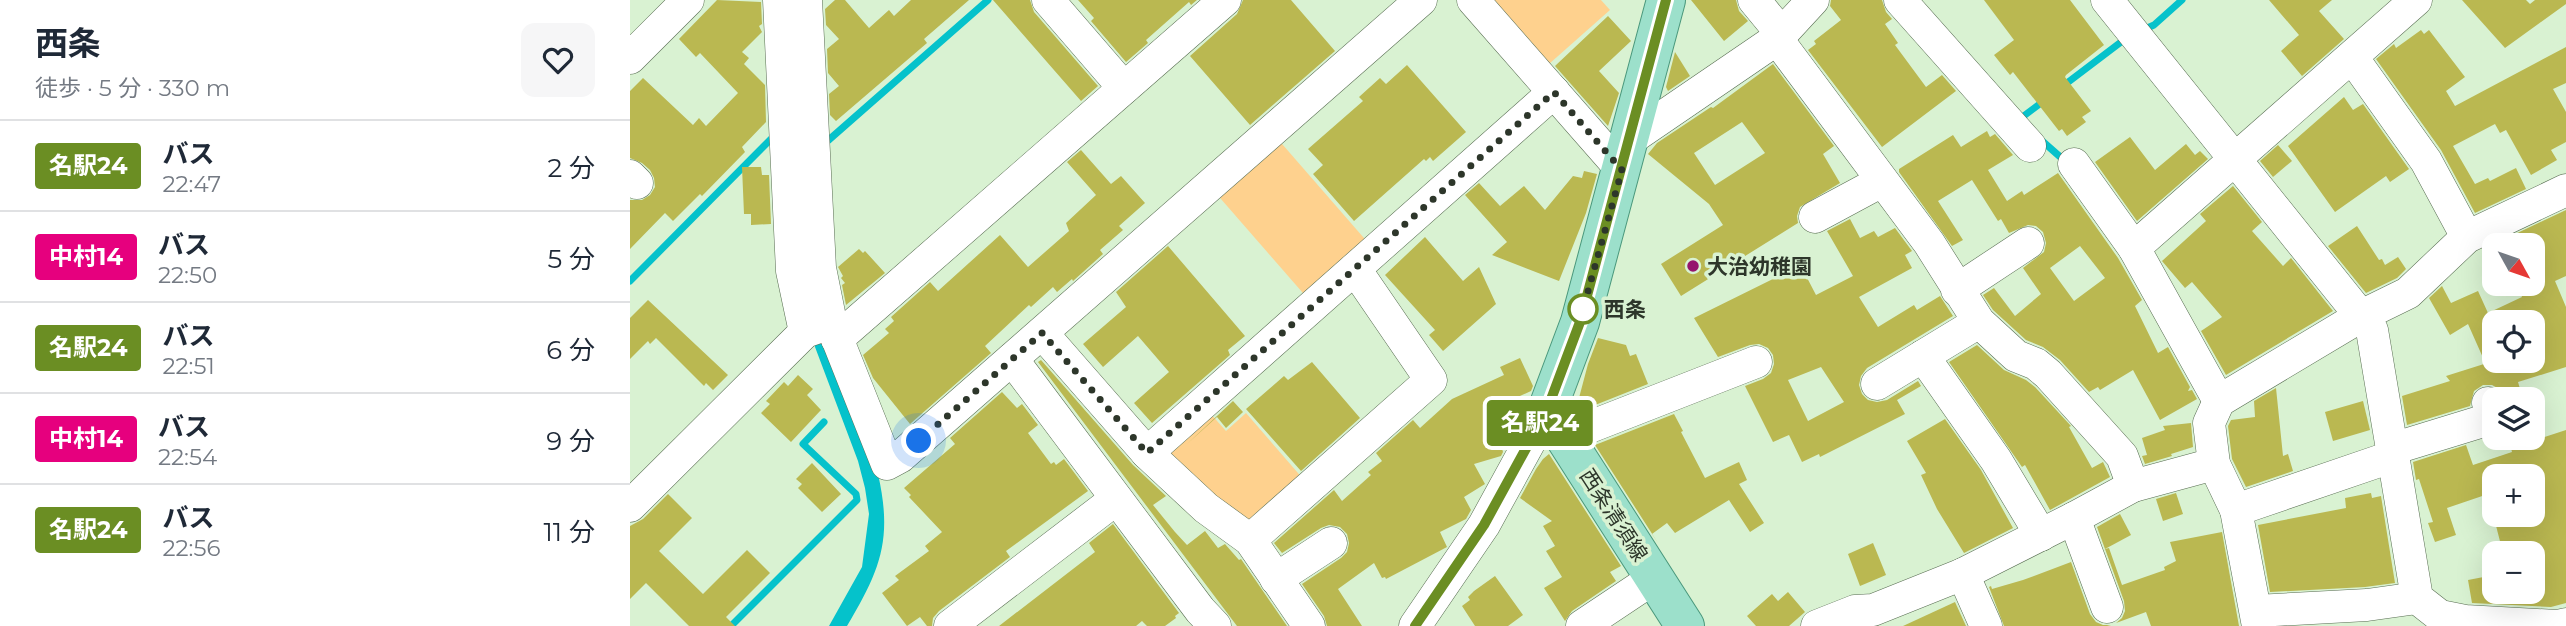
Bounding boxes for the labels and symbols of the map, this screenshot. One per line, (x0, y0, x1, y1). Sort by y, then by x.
north arrow (2482, 233, 2544, 296)
place label: 大治幼稚園 (1707, 254, 1812, 279)
marker: 大治幼稚園 (1685, 258, 1701, 274)
marker: 西条 (1568, 294, 1598, 324)
place label: 西条 (1604, 297, 1646, 322)
line badge: 名駅24 (1491, 400, 1589, 446)
your location (901, 423, 936, 458)
street label: 西条清須線 (1575, 464, 1653, 566)

